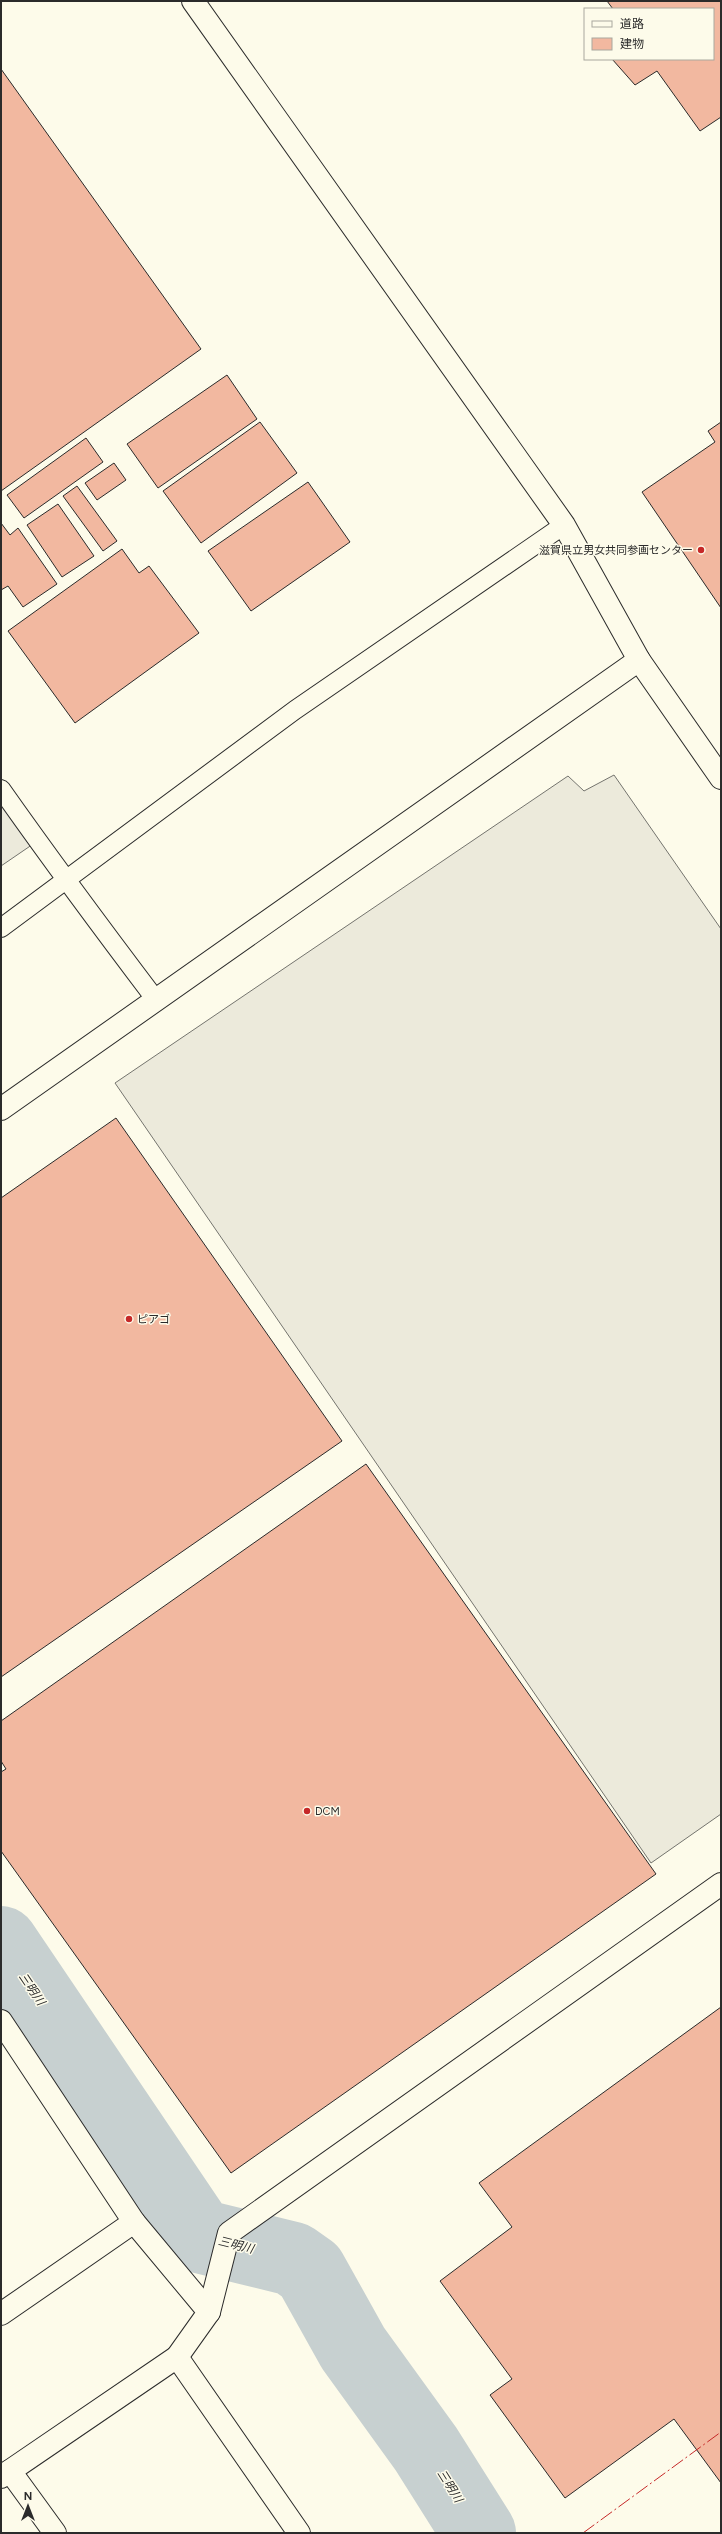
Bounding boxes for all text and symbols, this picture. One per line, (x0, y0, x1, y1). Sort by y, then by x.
legend (584, 8, 714, 60)
text: 道路 (620, 17, 644, 31)
text: 建物 (620, 37, 644, 51)
place label: 滋賀県立男女共同参画センター (539, 544, 693, 557)
marker: 滋賀県立男女共同参画センター (696, 545, 706, 555)
place label: ピアゴ (137, 1313, 170, 1326)
marker: ピアゴ (124, 1314, 134, 1324)
place label: DCM (315, 1805, 340, 1818)
marker: DCM (302, 1806, 312, 1816)
water label: 三明川 (16, 1970, 49, 2009)
water label: 三明川 (217, 2234, 257, 2257)
water label: 三明川 (435, 2467, 467, 2507)
north arrow (8, 2486, 48, 2526)
text: N (24, 2490, 32, 2503)

